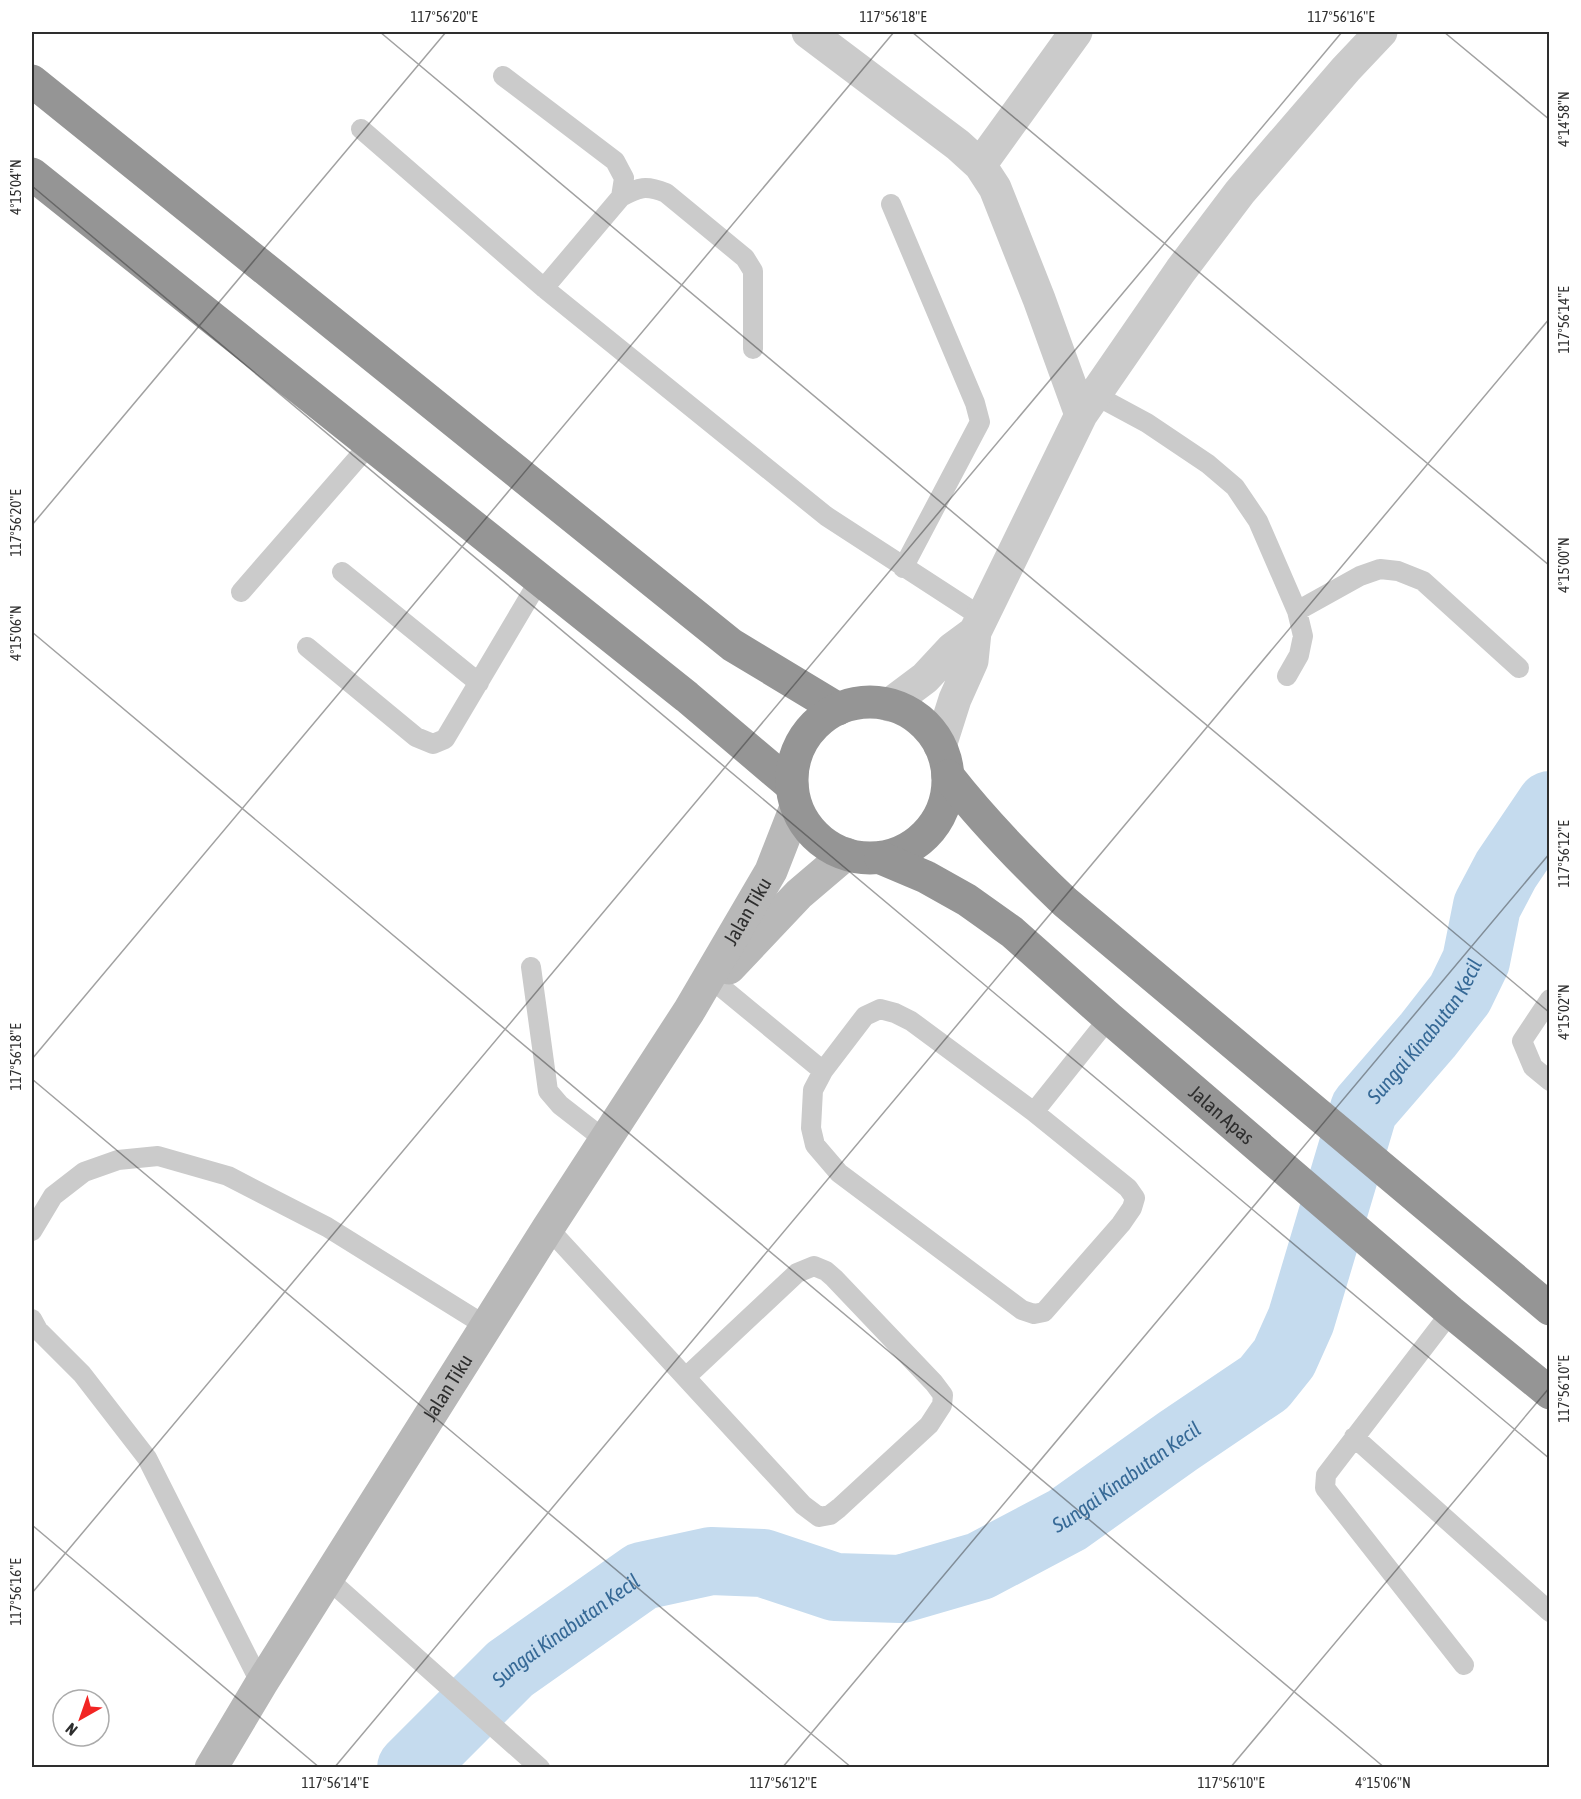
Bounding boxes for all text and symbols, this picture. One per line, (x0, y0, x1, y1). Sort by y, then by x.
text: 117°56'20"E (410, 8, 478, 25)
text: 117°56'18"E (859, 8, 927, 25)
text: 117°56'16"E (1307, 8, 1375, 25)
text: 4°14'58"N (1555, 91, 1572, 147)
text: 4°15'04"N (7, 159, 24, 215)
text: 117°56'14"E (1555, 286, 1572, 354)
text: 117°56'20"E (7, 489, 24, 557)
text: 4°15'00"N (1555, 537, 1572, 593)
text: 4°15'06"N (7, 605, 24, 661)
text: 117°56'12"E (1555, 820, 1572, 888)
street label: Jalan Tiku (718, 873, 776, 949)
water label: Sungai Kinabutan Kecil (1361, 954, 1486, 1108)
text: 4°15'02"N (1555, 984, 1572, 1040)
text: 117°56'18"E (7, 1023, 24, 1091)
street label: Jalan Apas (1185, 1080, 1259, 1149)
street label: Jalan Tiku (418, 1350, 477, 1425)
text: 117°56'10"E (1555, 1355, 1572, 1423)
water label: Sungai Kinabutan Kecil (1047, 1416, 1205, 1537)
text: 117°56'16"E (7, 1558, 24, 1626)
water label: Sungai Kinabutan Kecil (486, 1568, 644, 1692)
north arrow (51, 1688, 111, 1748)
text: N (62, 1720, 81, 1739)
text: 117°56'14"E (301, 1774, 369, 1791)
text: 117°56'12"E (749, 1774, 817, 1791)
text: 117°56'10"E (1197, 1774, 1265, 1791)
text: 4°15'06"N (1355, 1774, 1411, 1791)

